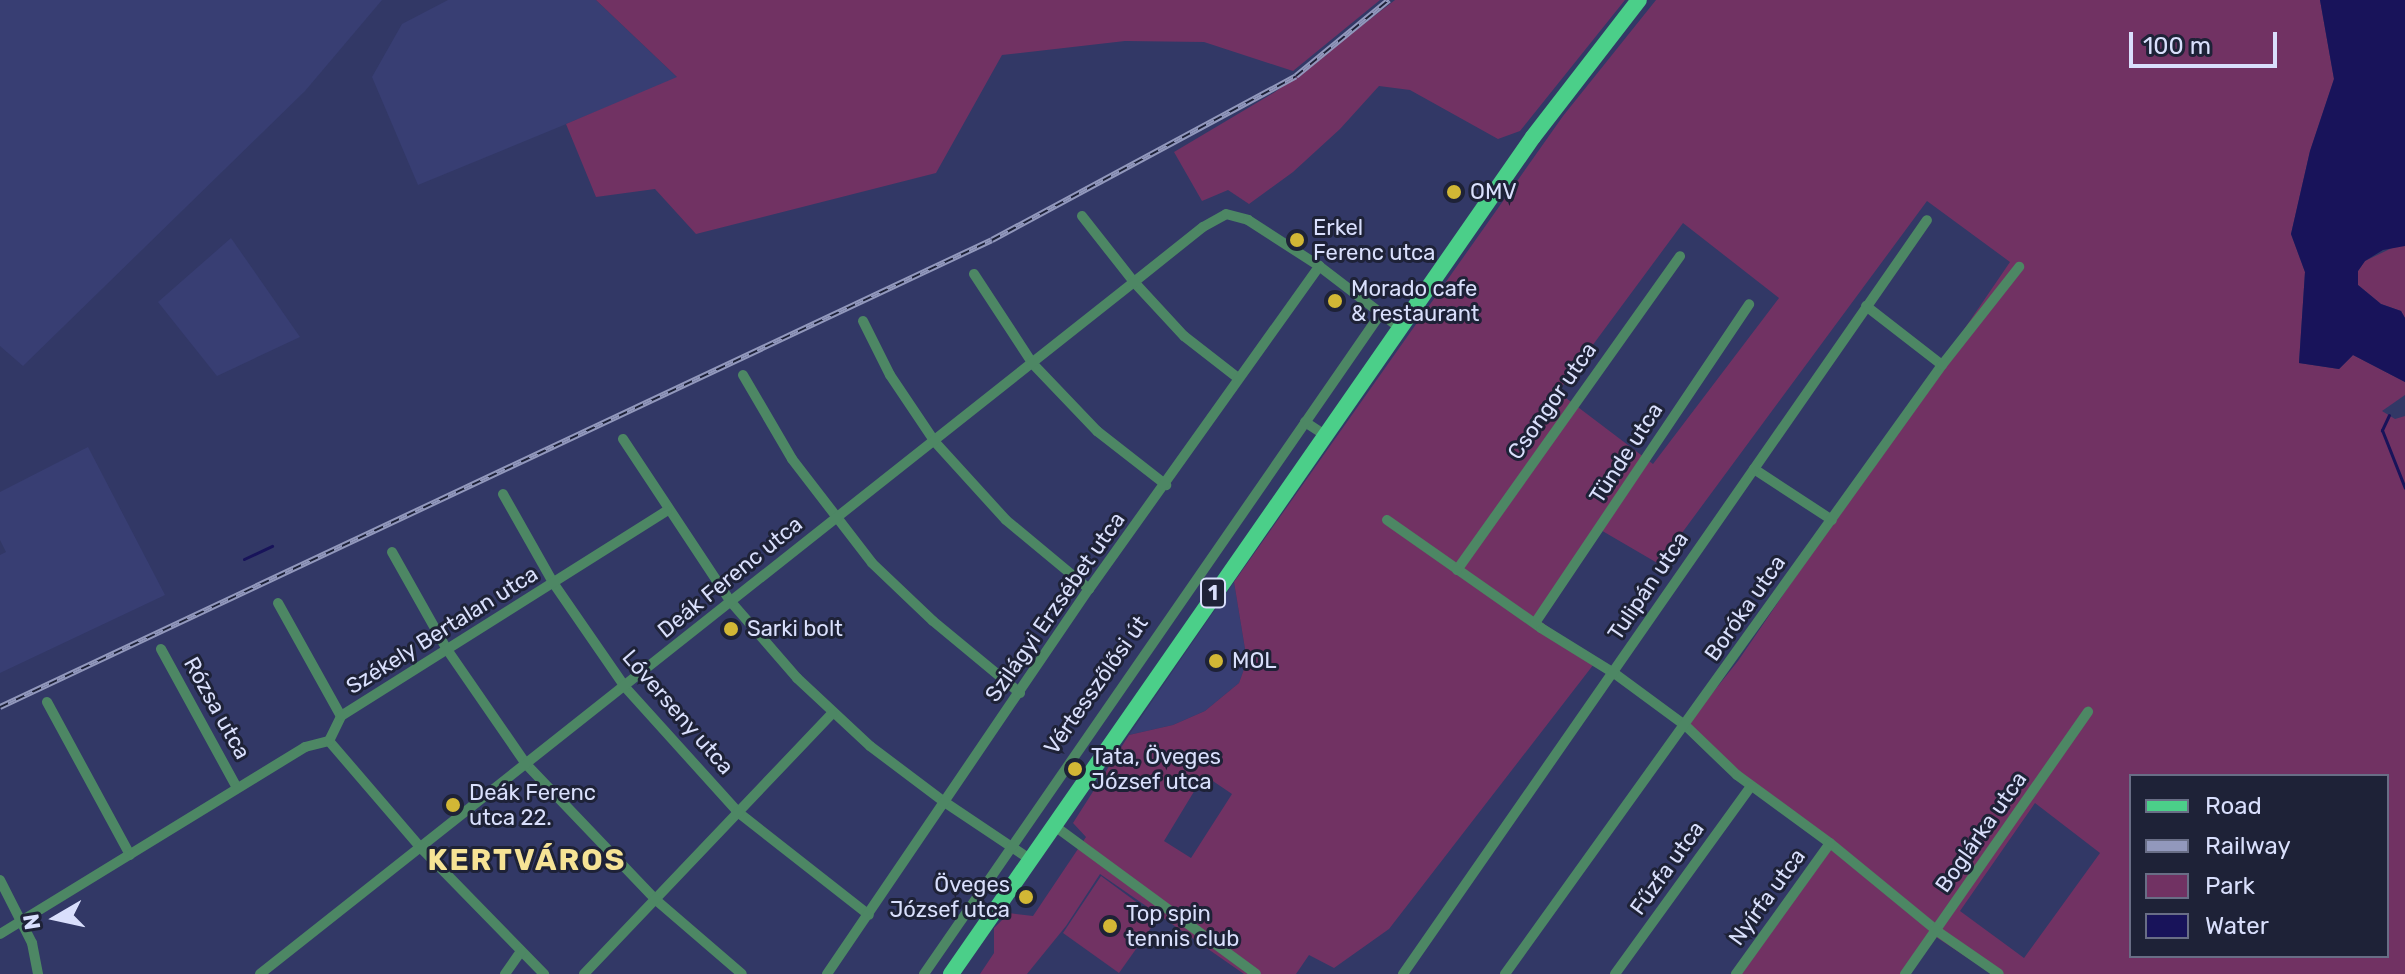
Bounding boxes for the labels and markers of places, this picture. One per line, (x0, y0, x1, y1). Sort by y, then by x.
place label: OMV (1470, 179, 1517, 205)
marker: OMV (1445, 183, 1463, 201)
place label: Erkel Ferenc utca (1313, 214, 1435, 266)
marker: Erkel Ferenc utca (1288, 231, 1306, 249)
place label: Morado cafe & restaurant (1351, 275, 1479, 326)
marker: Morado cafe & restaurant (1326, 292, 1344, 310)
place label: Sarki bolt (747, 616, 843, 642)
marker: Sarki bolt (722, 620, 740, 638)
place label: MOL (1232, 648, 1277, 674)
marker: MOL (1207, 652, 1225, 670)
place label: Tata, Öveges József utca (1091, 743, 1221, 794)
marker: Tata, Öveges József utca (1066, 760, 1084, 778)
place label: Deák Ferenc utca 22. (469, 779, 596, 830)
marker: Deák Ferenc utca 22. (444, 796, 462, 814)
place label: Öveges József utca (889, 871, 1010, 922)
marker: Öveges József utca (1017, 888, 1035, 906)
place label: Top spin tennis club (1126, 900, 1239, 952)
marker: Top spin tennis club (1101, 917, 1119, 935)

